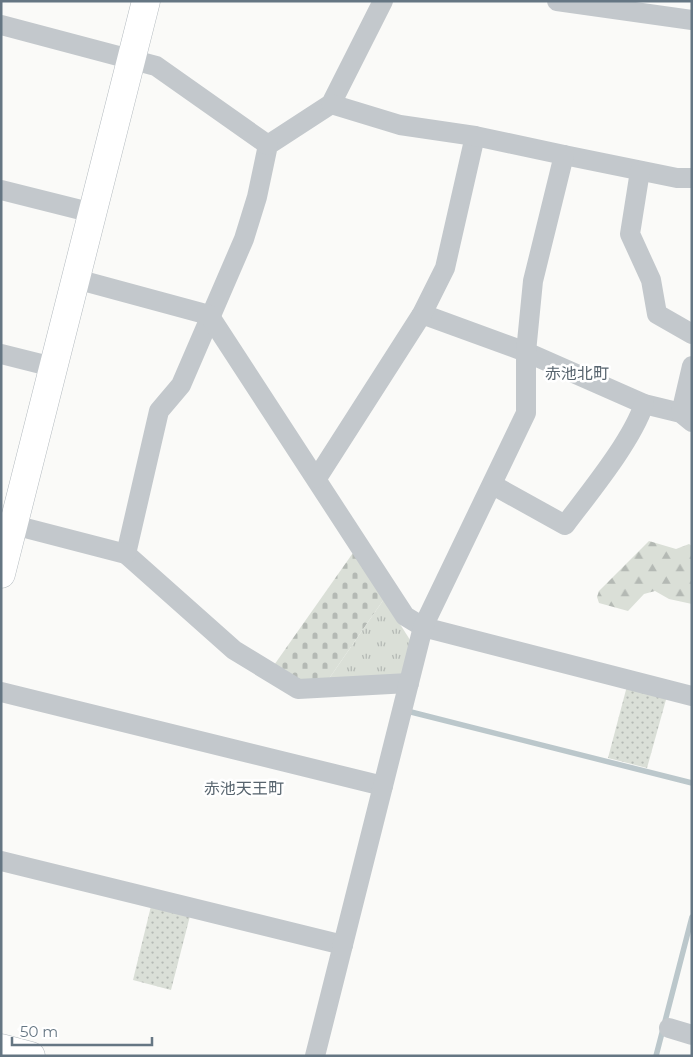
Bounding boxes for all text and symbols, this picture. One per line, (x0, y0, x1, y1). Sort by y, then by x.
district label: 赤池北町 (545, 364, 609, 383)
district label: 赤池天王町 (204, 779, 284, 798)
scale bar (12, 1014, 152, 1046)
text: 50 m (20, 1022, 58, 1041)

